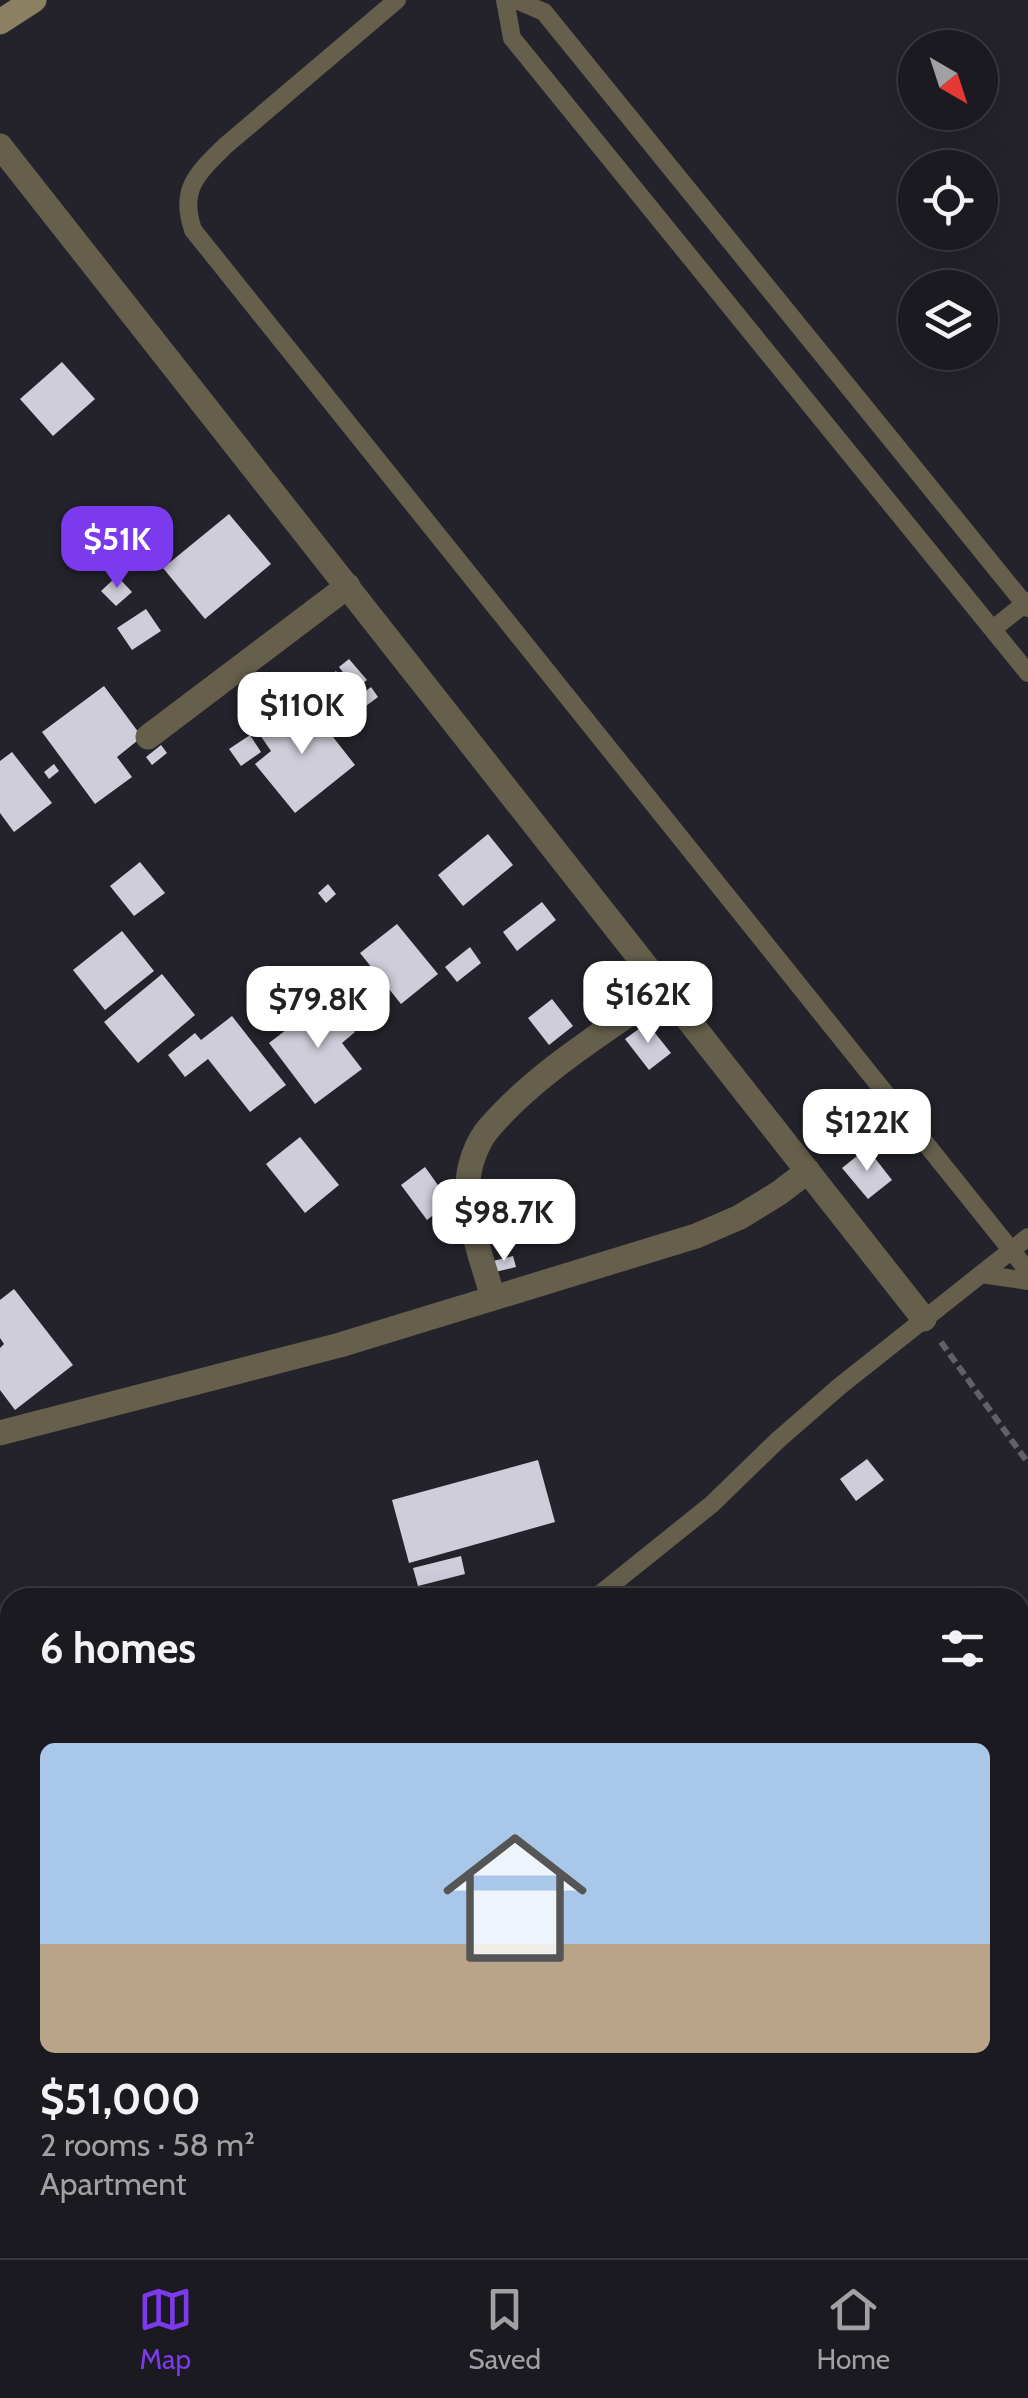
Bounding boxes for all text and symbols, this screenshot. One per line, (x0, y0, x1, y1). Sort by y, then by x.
north arrow (898, 30, 998, 130)
map controls (898, 30, 998, 370)
button: locate (898, 150, 998, 250)
button: layers (898, 270, 998, 370)
pin: $51K (58, 506, 176, 591)
text: $51K (83, 519, 151, 558)
pin: $110K (232, 672, 372, 757)
text: $110K (260, 685, 344, 724)
pin: $162K (578, 961, 718, 1046)
pin: $79.8K (237, 966, 399, 1051)
text: $162K (605, 974, 691, 1013)
text: $79.8K (269, 979, 367, 1018)
pin: $122K (797, 1089, 937, 1174)
text: $122K (825, 1102, 909, 1141)
pin: $98.7K (423, 1179, 585, 1264)
text: $98.7K (454, 1192, 554, 1231)
icon: filters (935, 1621, 990, 1676)
text: 6 homes (40, 1622, 196, 1674)
icon: home (425, 1808, 605, 1988)
text: $51,000 (40, 2073, 201, 2125)
text: 2 rooms · 58 m² (40, 2125, 255, 2164)
text: Apartment (40, 2164, 187, 2203)
tab: Map (138, 2282, 193, 2376)
tab: Saved (468, 2282, 541, 2376)
tab: Home (817, 2282, 890, 2376)

